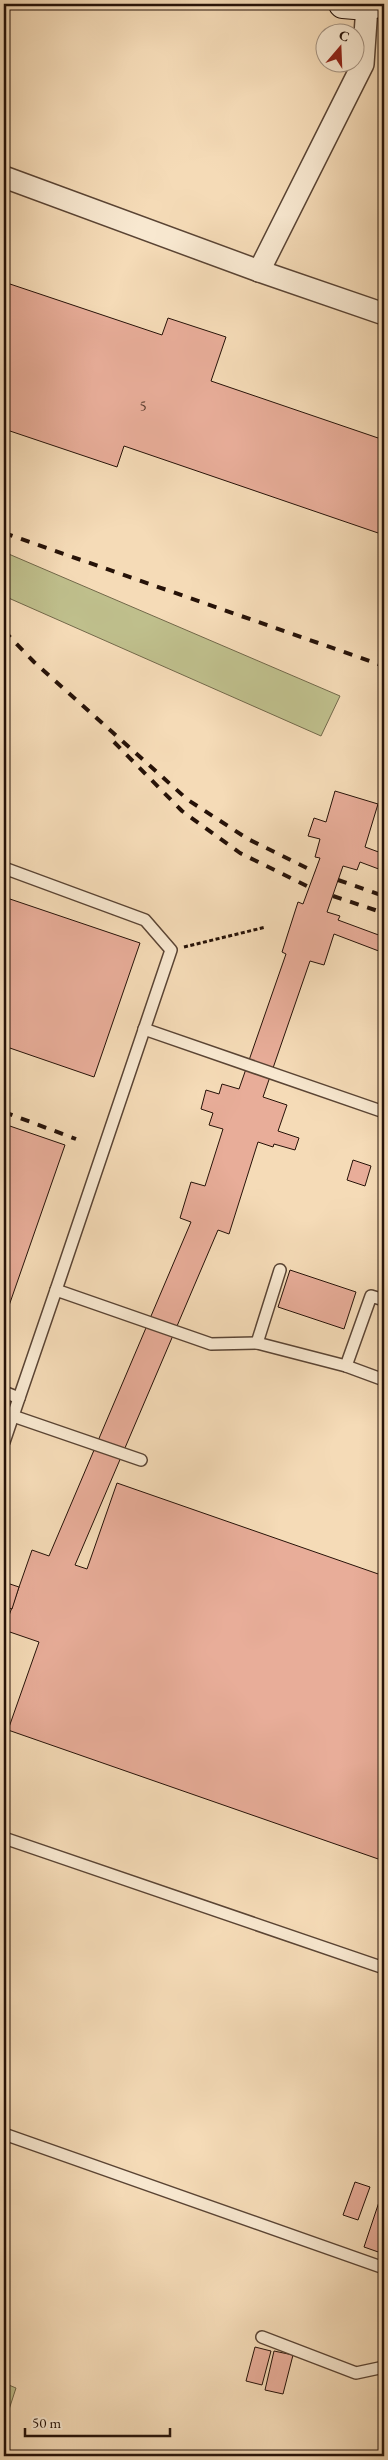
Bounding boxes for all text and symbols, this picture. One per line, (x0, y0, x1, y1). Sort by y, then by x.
north arrow (316, 22, 366, 72)
text: С (337, 26, 352, 46)
house number: 5 (139, 396, 147, 415)
scale bar (25, 2405, 170, 2437)
text: 50 m (32, 2413, 61, 2432)

